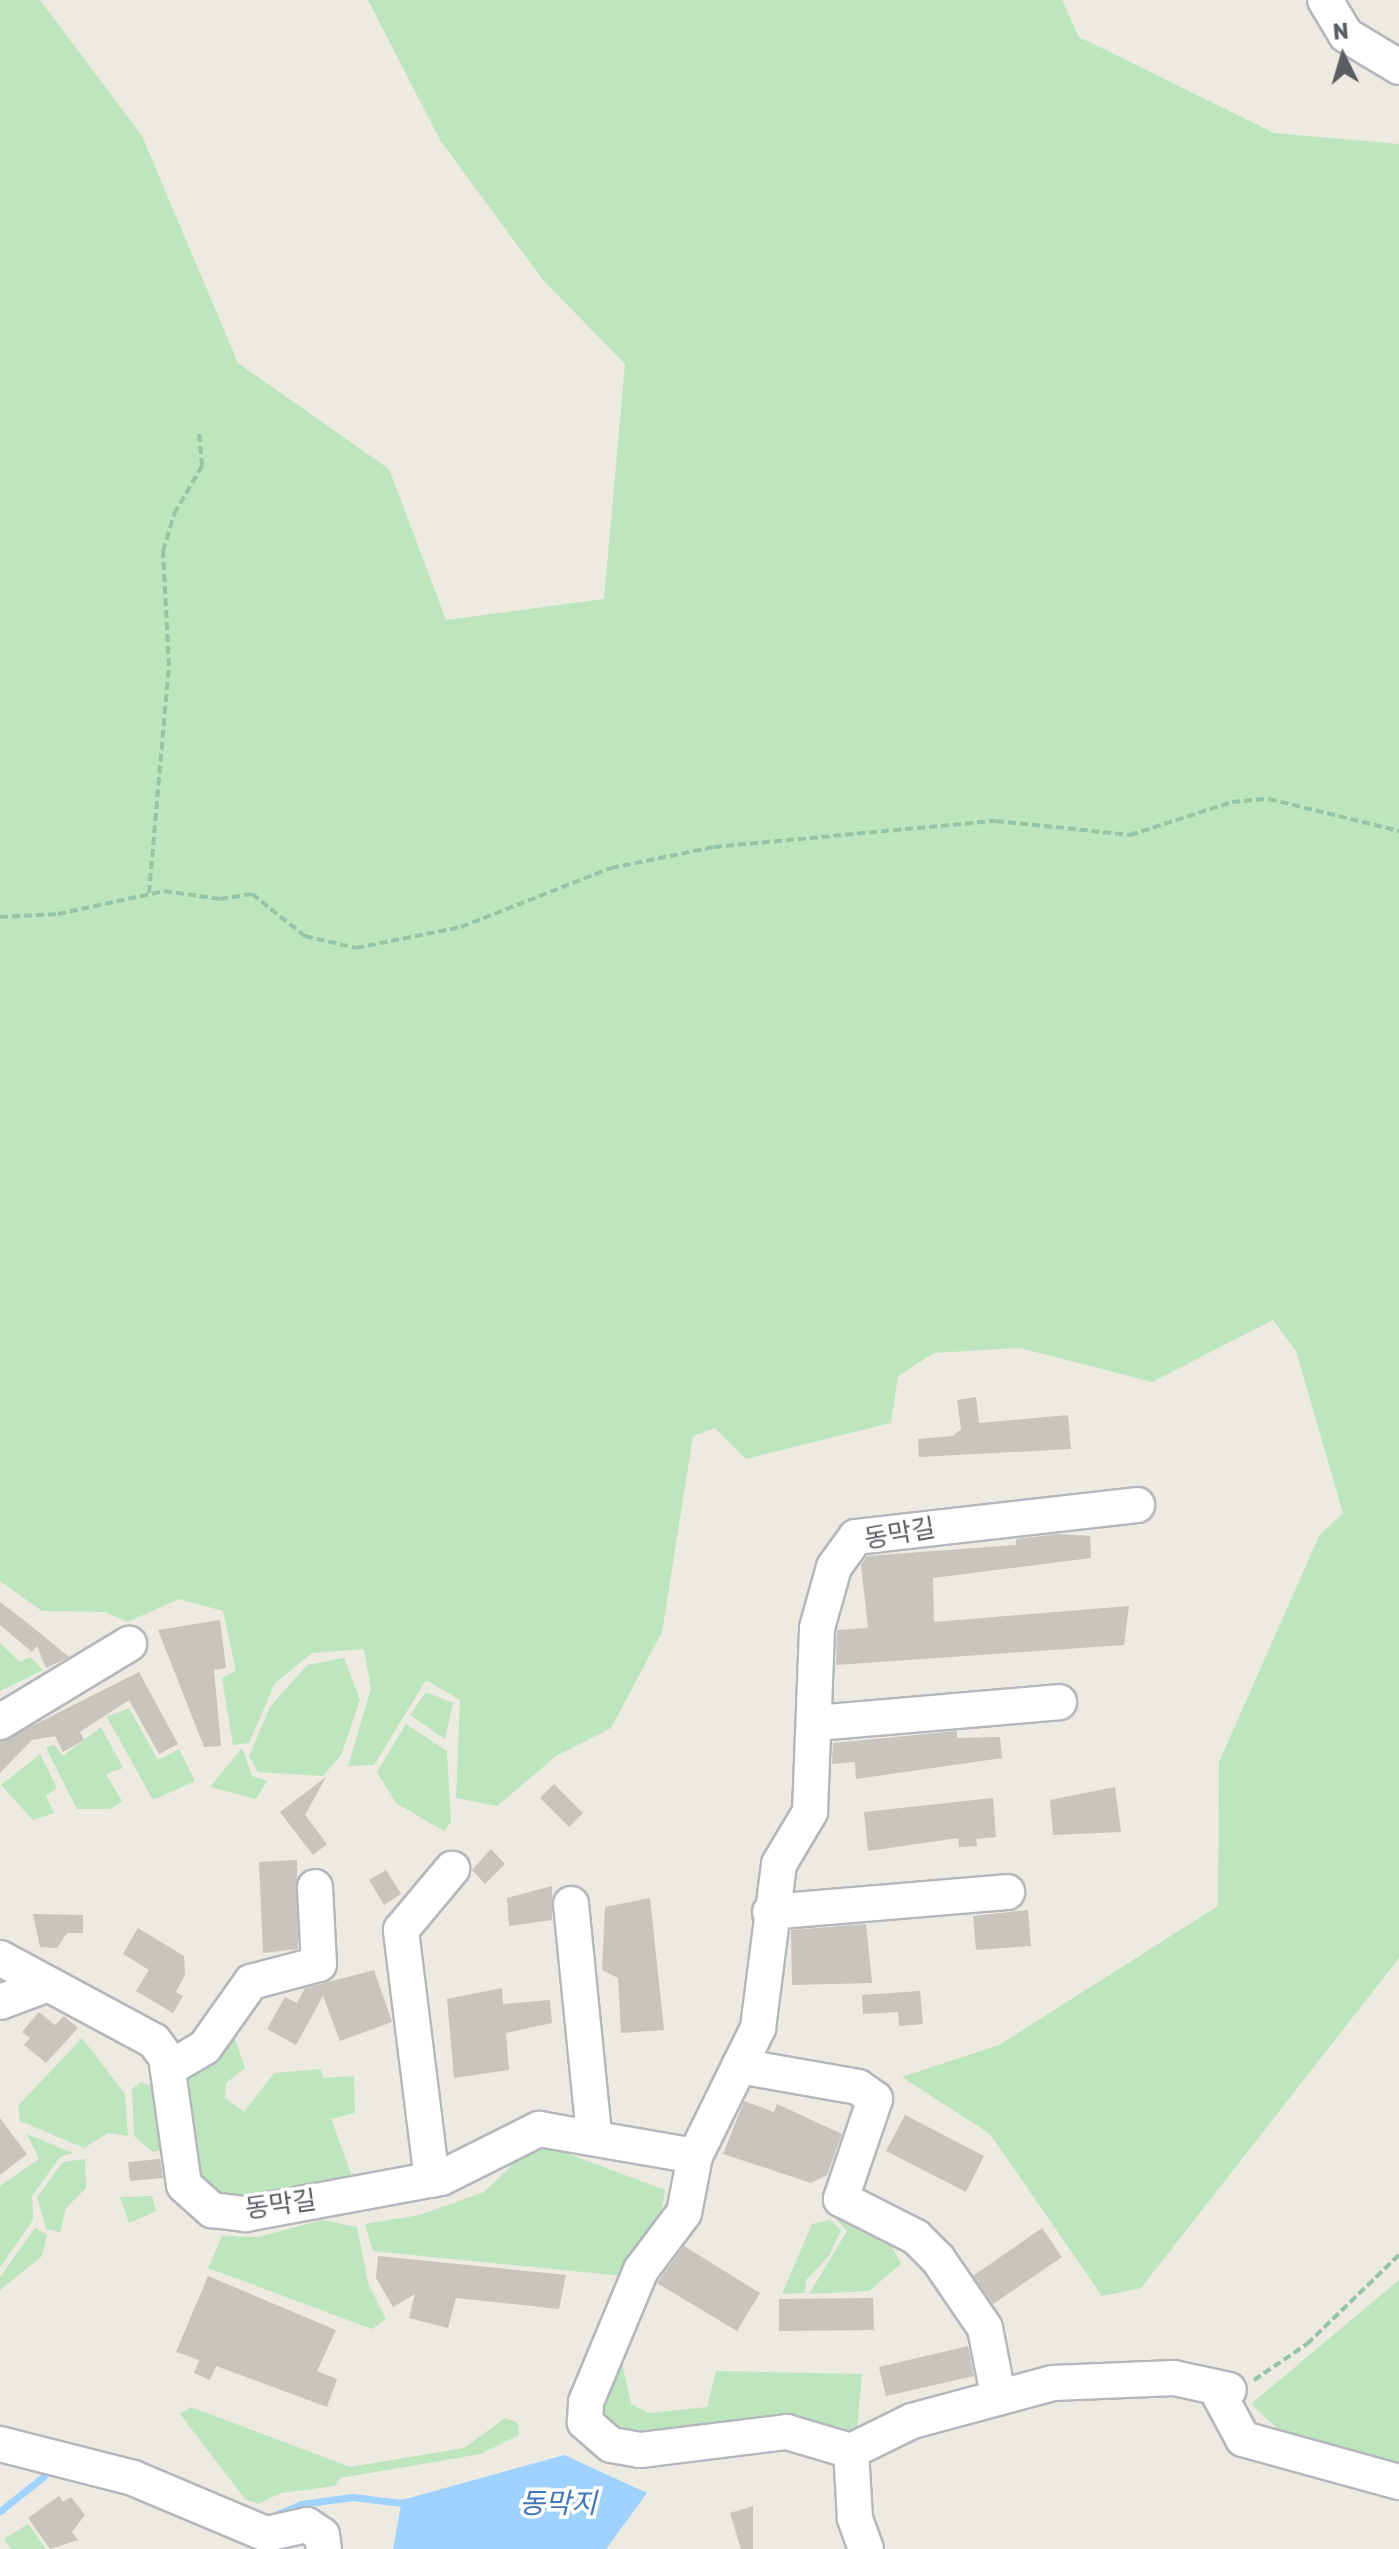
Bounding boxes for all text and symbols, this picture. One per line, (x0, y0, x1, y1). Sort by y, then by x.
north arrow (1303, 16, 1383, 96)
text: N (1332, 17, 1350, 46)
street label: 동막길 (862, 1512, 938, 1556)
street label: 동막길 (243, 2185, 319, 2225)
water label: 동막지 (519, 2487, 597, 2521)

